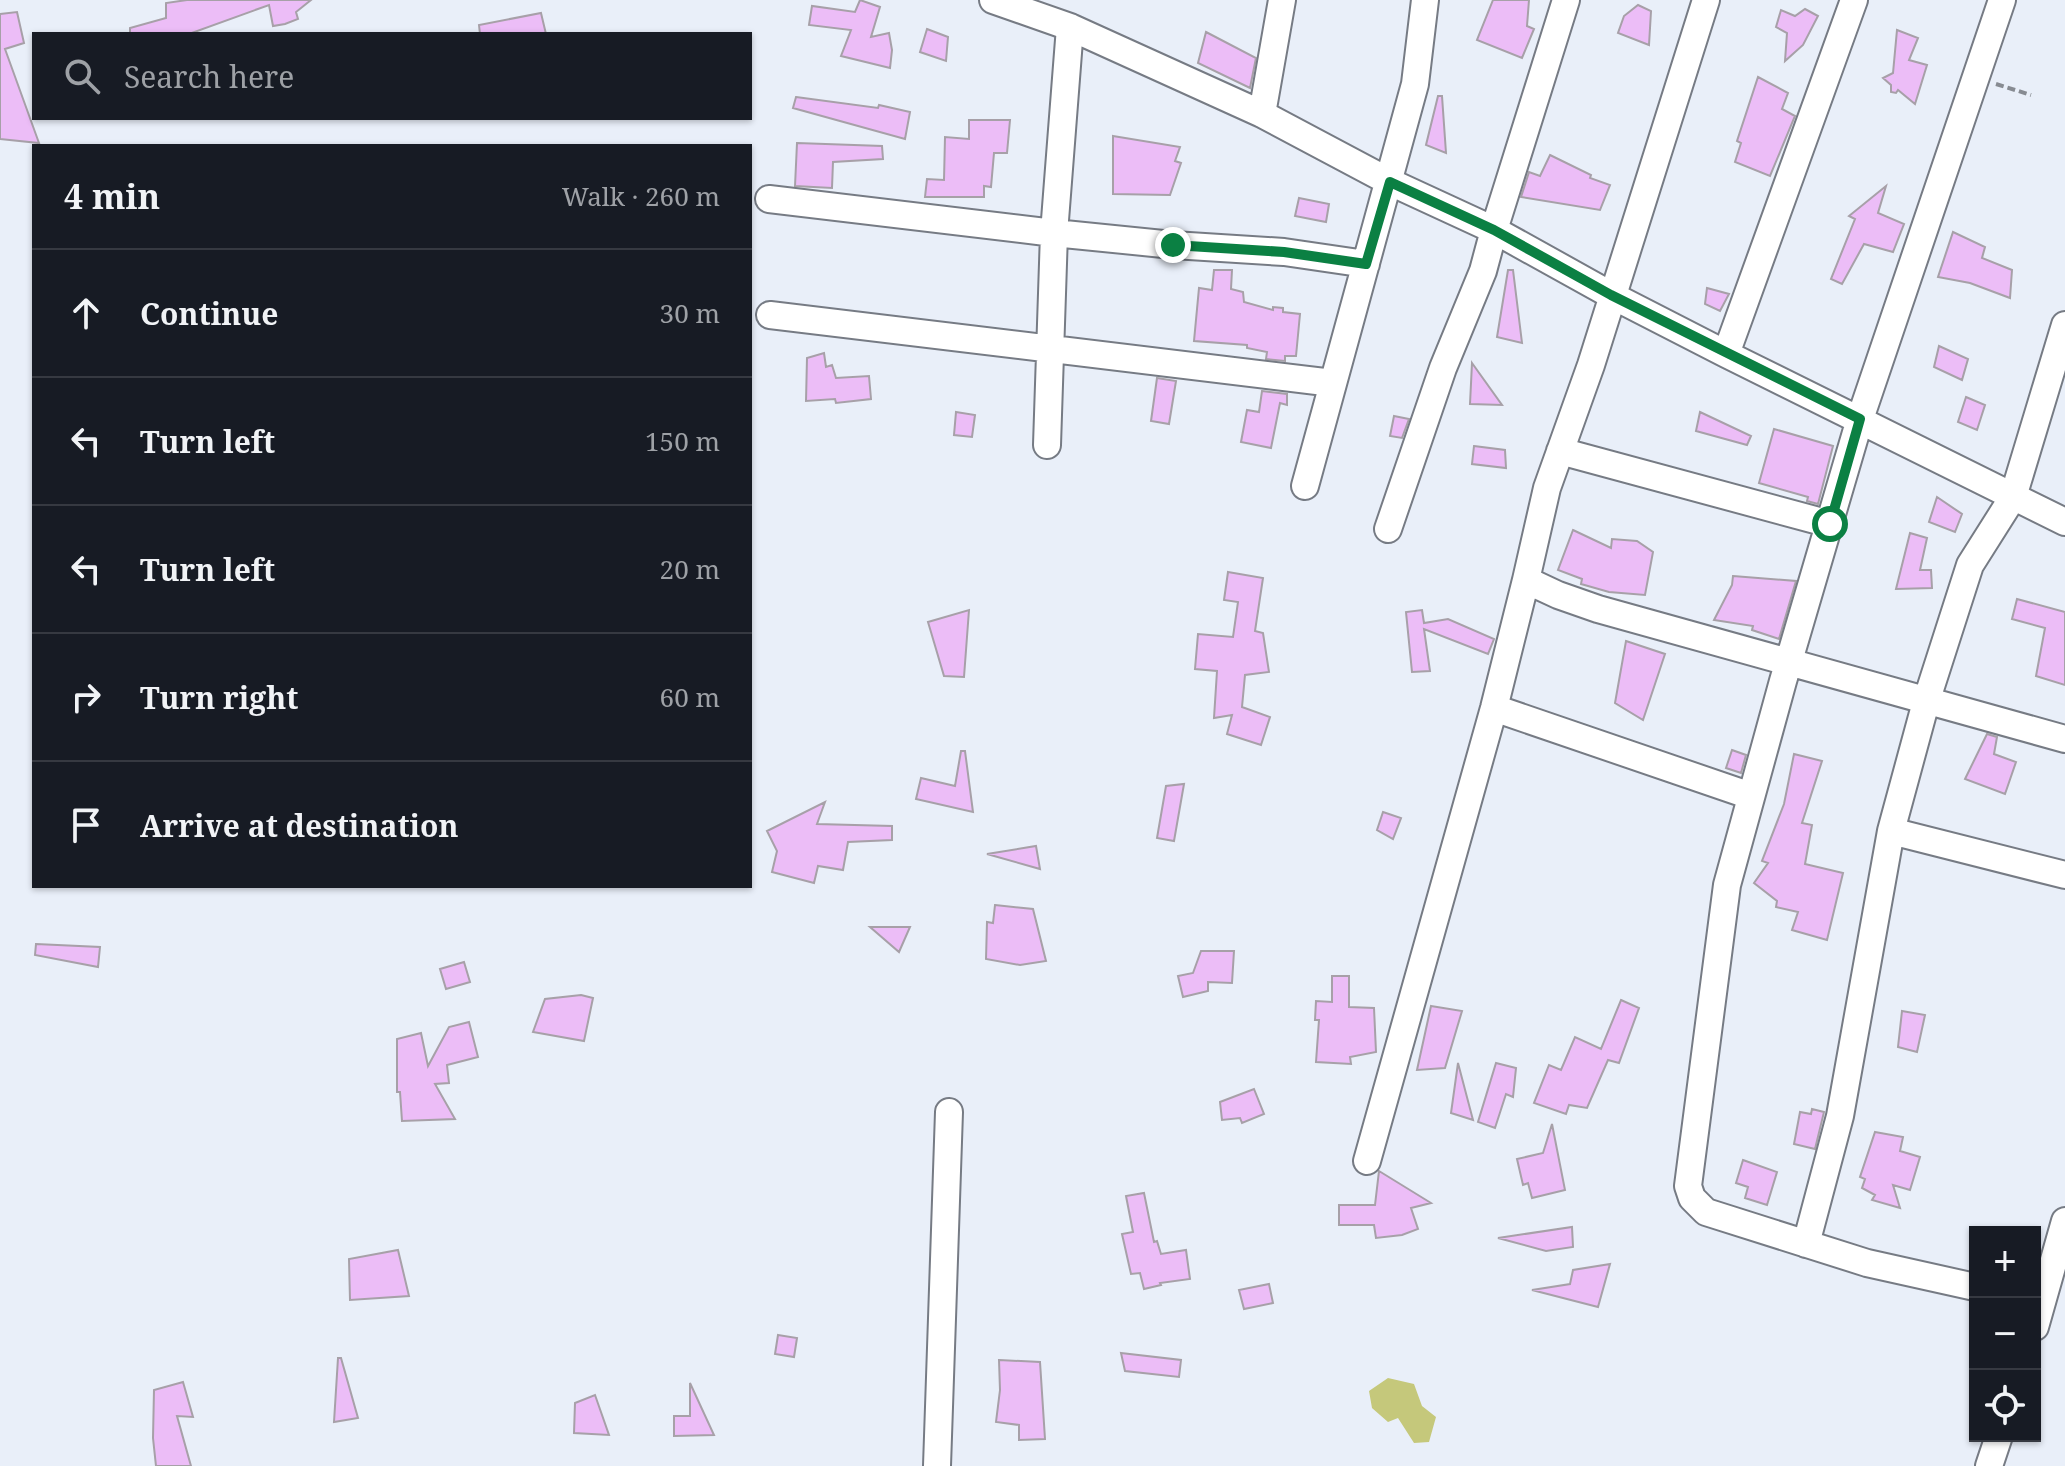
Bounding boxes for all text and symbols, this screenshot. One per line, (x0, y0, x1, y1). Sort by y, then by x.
search box (32, 32, 752, 120)
icon: search (60, 54, 104, 98)
text: Search here (124, 56, 294, 97)
text: 4 min (64, 173, 160, 219)
text: Walk · 260 m (562, 178, 720, 214)
route end (1155, 227, 1191, 263)
icon: ahead (64, 291, 108, 335)
text: Continue (140, 293, 278, 334)
text: 30 m (660, 295, 720, 331)
icon: left (64, 419, 108, 463)
text: Turn left (140, 421, 275, 462)
text: 150 m (645, 423, 720, 459)
route start (1812, 506, 1848, 542)
icon: left (64, 547, 108, 591)
text: Turn left (140, 549, 275, 590)
text: 20 m (660, 551, 720, 587)
icon: right (64, 675, 108, 719)
text: Turn right (140, 677, 298, 718)
text: 60 m (660, 679, 720, 715)
icon: arrive (64, 803, 108, 847)
text: Arrive at destination (140, 805, 459, 846)
map controls (1969, 1226, 2041, 1442)
button: + (1969, 1226, 2041, 1298)
button: − (1969, 1298, 2041, 1370)
button: locate (1969, 1370, 2041, 1442)

